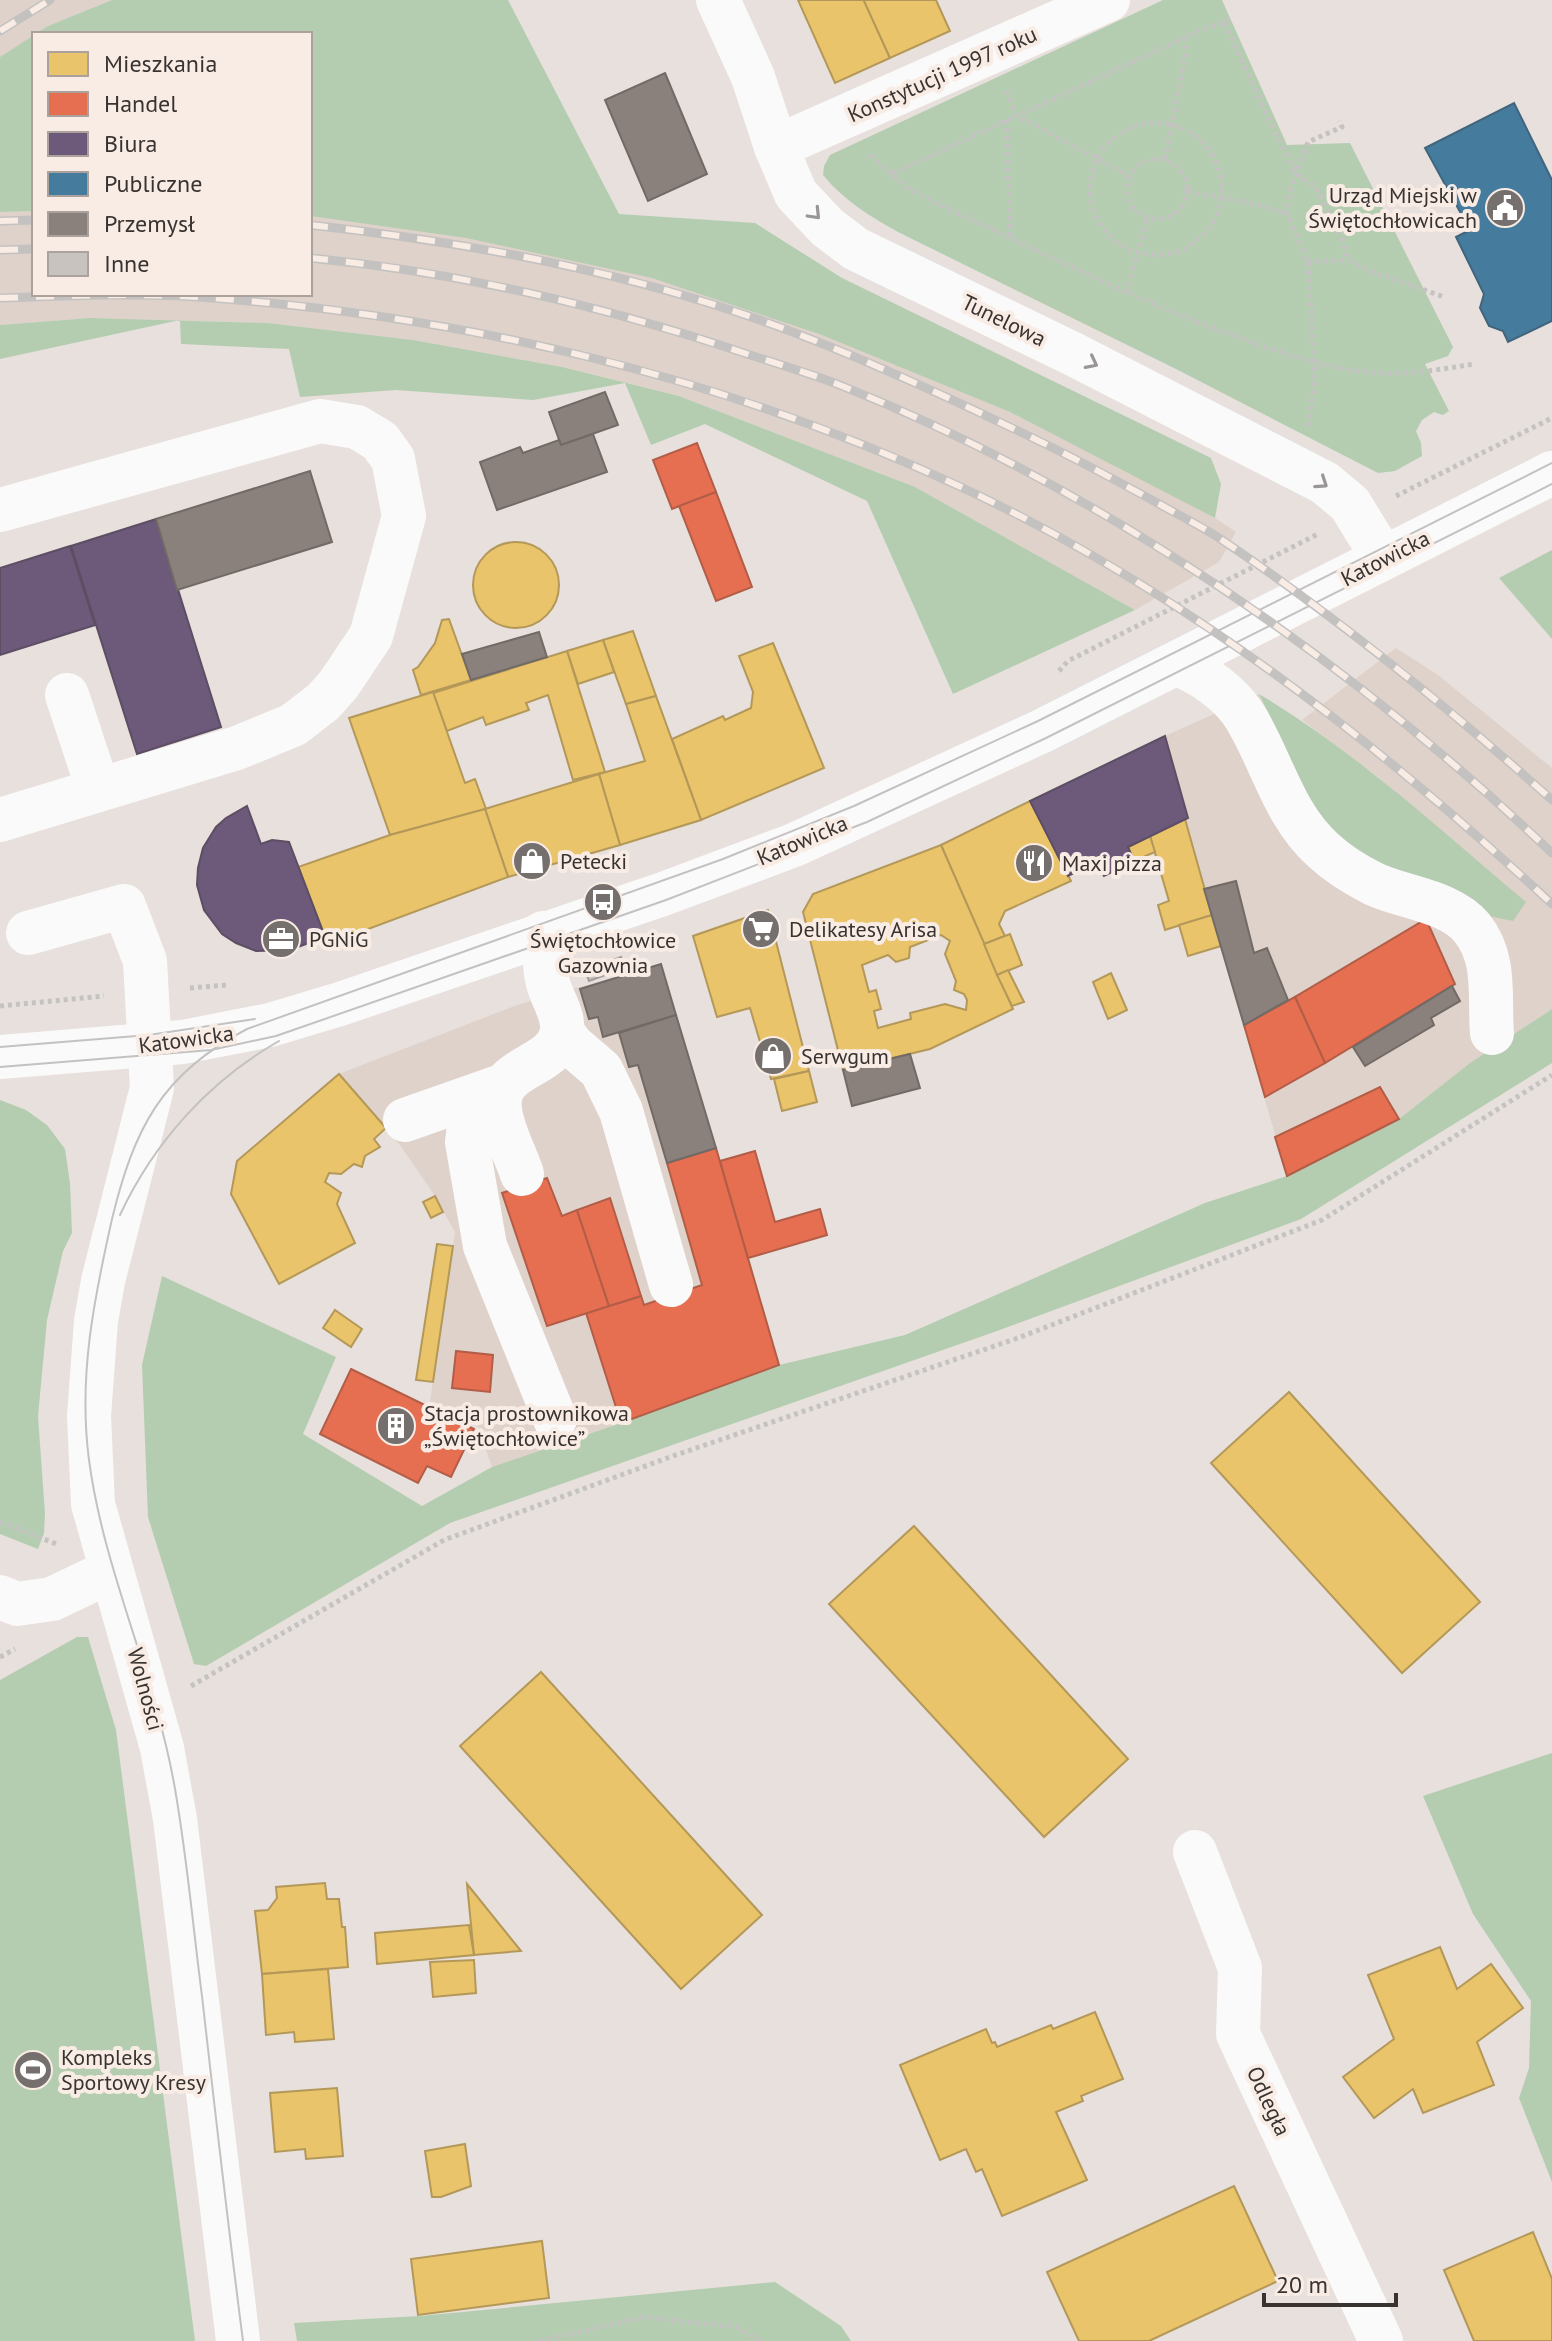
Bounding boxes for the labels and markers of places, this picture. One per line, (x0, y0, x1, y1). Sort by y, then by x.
place label: Urząd Miejski w Świętochłowicach (1308, 181, 1477, 234)
public building icon: Urząd Miejski w Świętochłowicach (1484, 187, 1526, 229)
shop icon: Petecki (511, 840, 553, 882)
restaurant icon: Maxi pizza (1013, 842, 1055, 884)
place label: Petecki (560, 847, 627, 875)
place label: Maxi pizza (1062, 849, 1162, 877)
bus stop icon: Świętochłowice Gazownia (582, 881, 624, 923)
supermarket icon: Delikatesy Arisa (740, 908, 782, 950)
place label: Delikatesy Arisa (789, 915, 937, 943)
office icon: PGNiG (260, 918, 302, 960)
place label: PGNiG (309, 925, 369, 953)
place label: Świętochłowice Gazownia (530, 926, 676, 979)
shop icon: Serwgum (752, 1035, 794, 1077)
place label: Serwgum (801, 1042, 889, 1070)
place label: Stacja prostownikowa „Świętochłowice” (424, 1399, 629, 1452)
building icon: Stacja prostownikowa „Świętochłowice” (375, 1405, 417, 1447)
place label: Kompleks Sportowy Kresy (61, 2043, 207, 2096)
sports icon: Kompleks Sportowy Kresy (12, 2049, 54, 2091)

